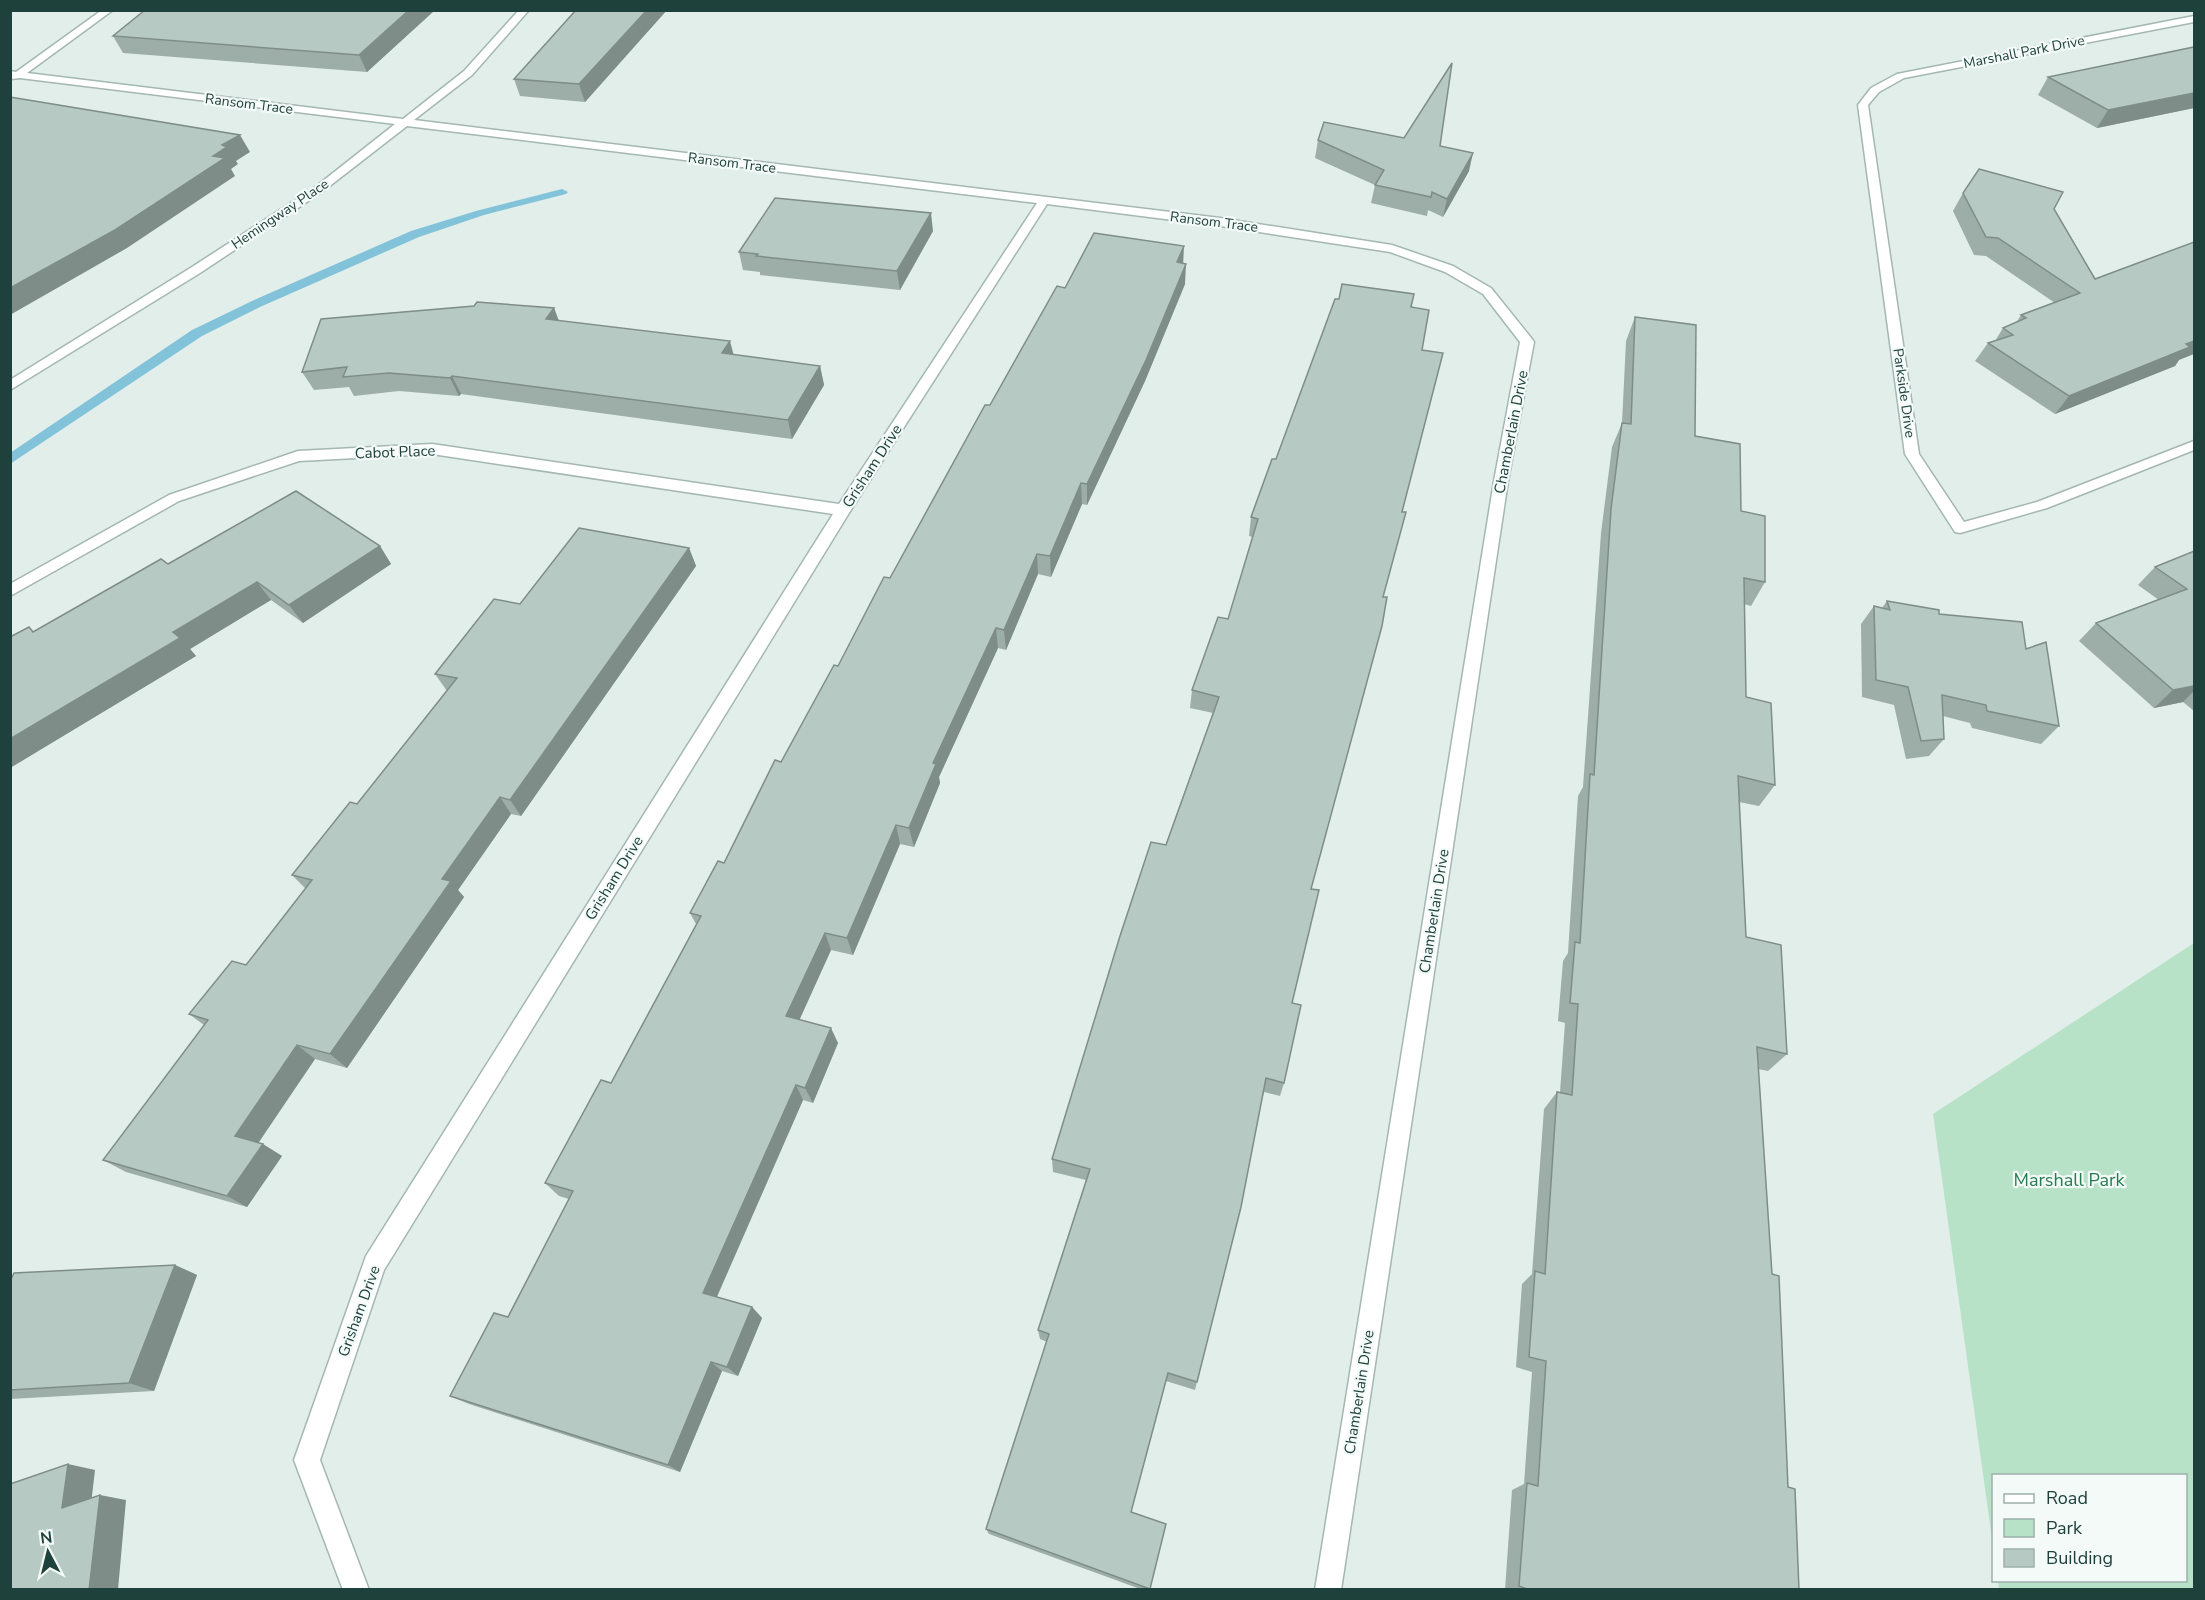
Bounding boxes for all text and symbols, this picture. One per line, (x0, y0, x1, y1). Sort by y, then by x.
street label: Marshall Park Drive (1962, 31, 2086, 73)
street label: Ransom Trace (204, 89, 294, 119)
street label: Ransom Trace (687, 148, 777, 178)
street label: Hemingway Place (228, 174, 332, 254)
street label: Ransom Trace (1169, 207, 1259, 237)
street label: Parkside Drive (1888, 347, 1920, 439)
street label: Chamberlain Drive (1489, 369, 1533, 495)
street label: Grisham Drive (838, 420, 906, 512)
street label: Cabot Place (354, 441, 436, 463)
street label: Grisham Drive (580, 832, 648, 924)
street label: Chamberlain Drive (1414, 848, 1454, 974)
park label: Marshall Park (2014, 1168, 2125, 1192)
street label: Grisham Drive (333, 1263, 385, 1359)
street label: Chamberlain Drive (1339, 1329, 1379, 1455)
legend (1992, 1474, 2187, 1582)
text: Road (2046, 1486, 2088, 1510)
text: Park (2046, 1516, 2083, 1540)
north arrow (18, 1522, 78, 1582)
text: N (39, 1526, 54, 1550)
text: Building (2046, 1546, 2113, 1570)

